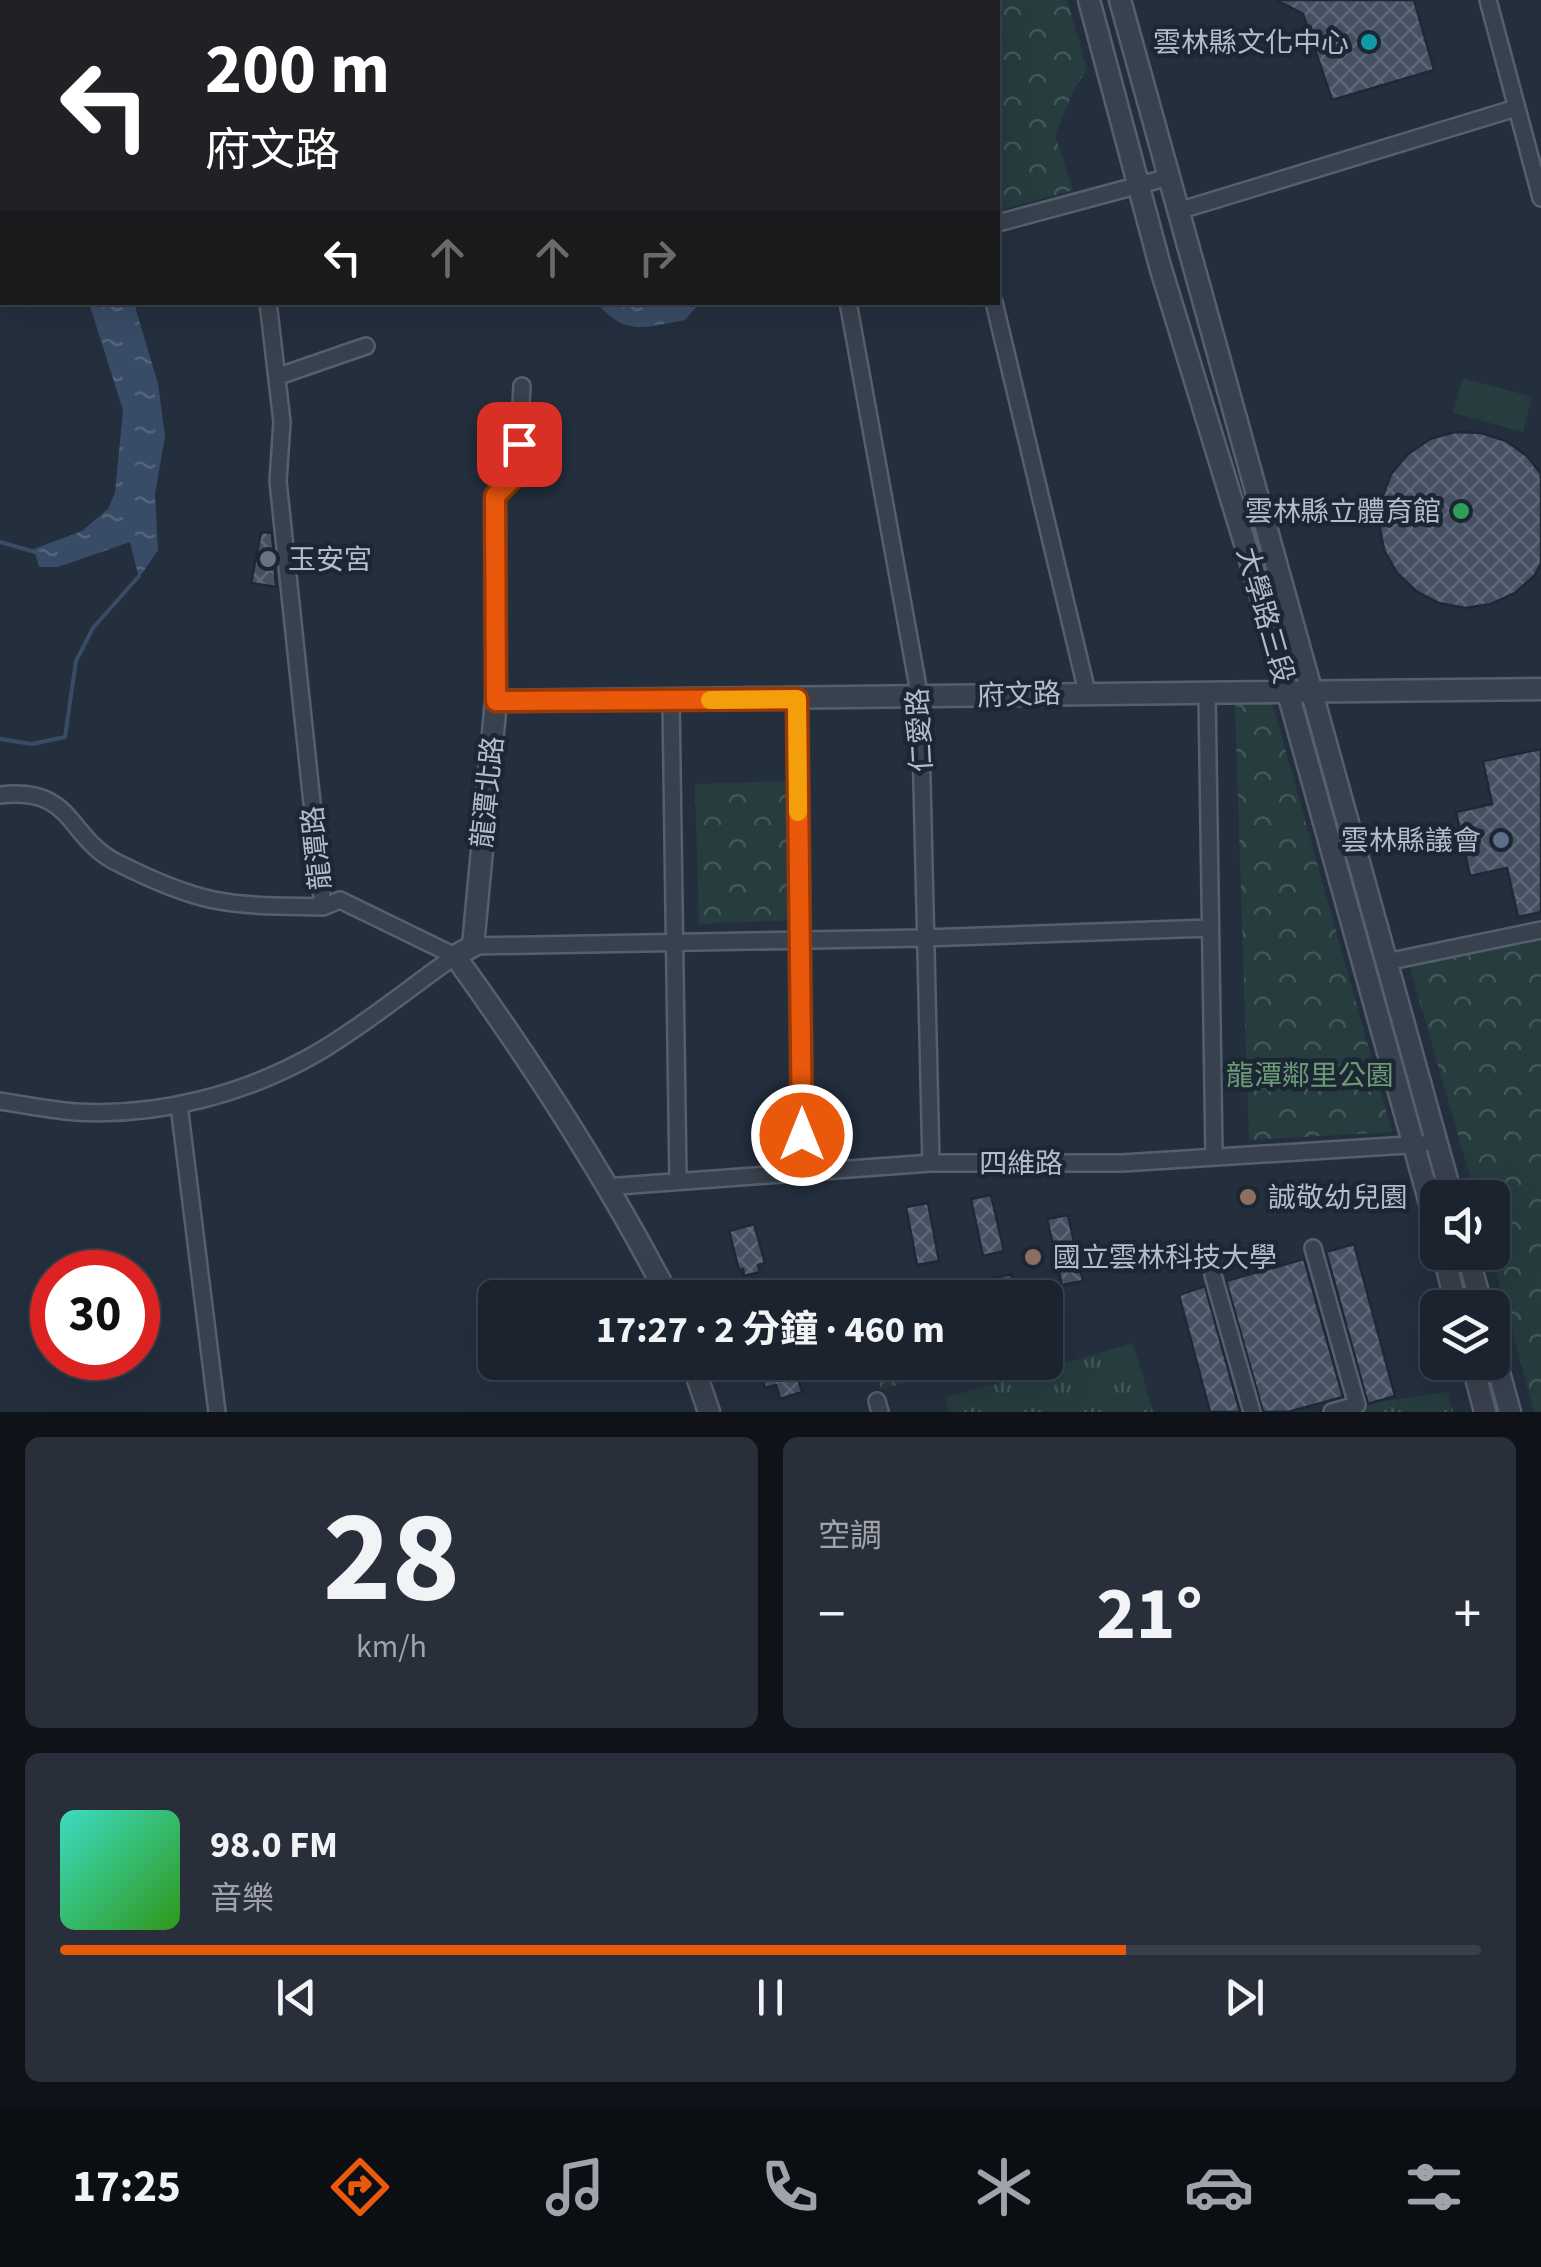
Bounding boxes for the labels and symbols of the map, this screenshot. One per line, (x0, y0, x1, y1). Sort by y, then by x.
place label: 雲林縣文化中心 (1153, 23, 1349, 63)
marker: 雲林縣文化中心 (1358, 31, 1380, 53)
pin (477, 402, 562, 487)
place label: 雲林縣立體育館 (1245, 492, 1441, 532)
marker: 雲林縣立體育館 (1450, 500, 1472, 522)
place label: 玉安宮 (288, 540, 372, 580)
street label: 大學路三段 (1227, 542, 1304, 688)
marker: 玉安宮 (257, 548, 279, 570)
street label: 府文路 (976, 674, 1062, 716)
street label: 仁愛路 (898, 687, 942, 773)
street label: 龍潭北路 (462, 734, 514, 850)
street label: 龍潭路 (293, 804, 341, 892)
place label: 雲林縣議會 (1341, 821, 1481, 861)
marker: 雲林縣議會 (1490, 829, 1512, 851)
park label: 龍潭鄰里公園 (1226, 1056, 1394, 1096)
position arrow (750, 1083, 854, 1187)
street label: 四維路 (979, 1144, 1063, 1184)
place label: 誠敬幼兒園 (1268, 1178, 1408, 1218)
marker: 誠敬幼兒園 (1237, 1186, 1259, 1208)
place label: 國立雲林科技大學 (1053, 1238, 1277, 1278)
marker: 國立雲林科技大學 (1022, 1246, 1044, 1268)
speed limit sign: 30 (30, 1250, 160, 1380)

